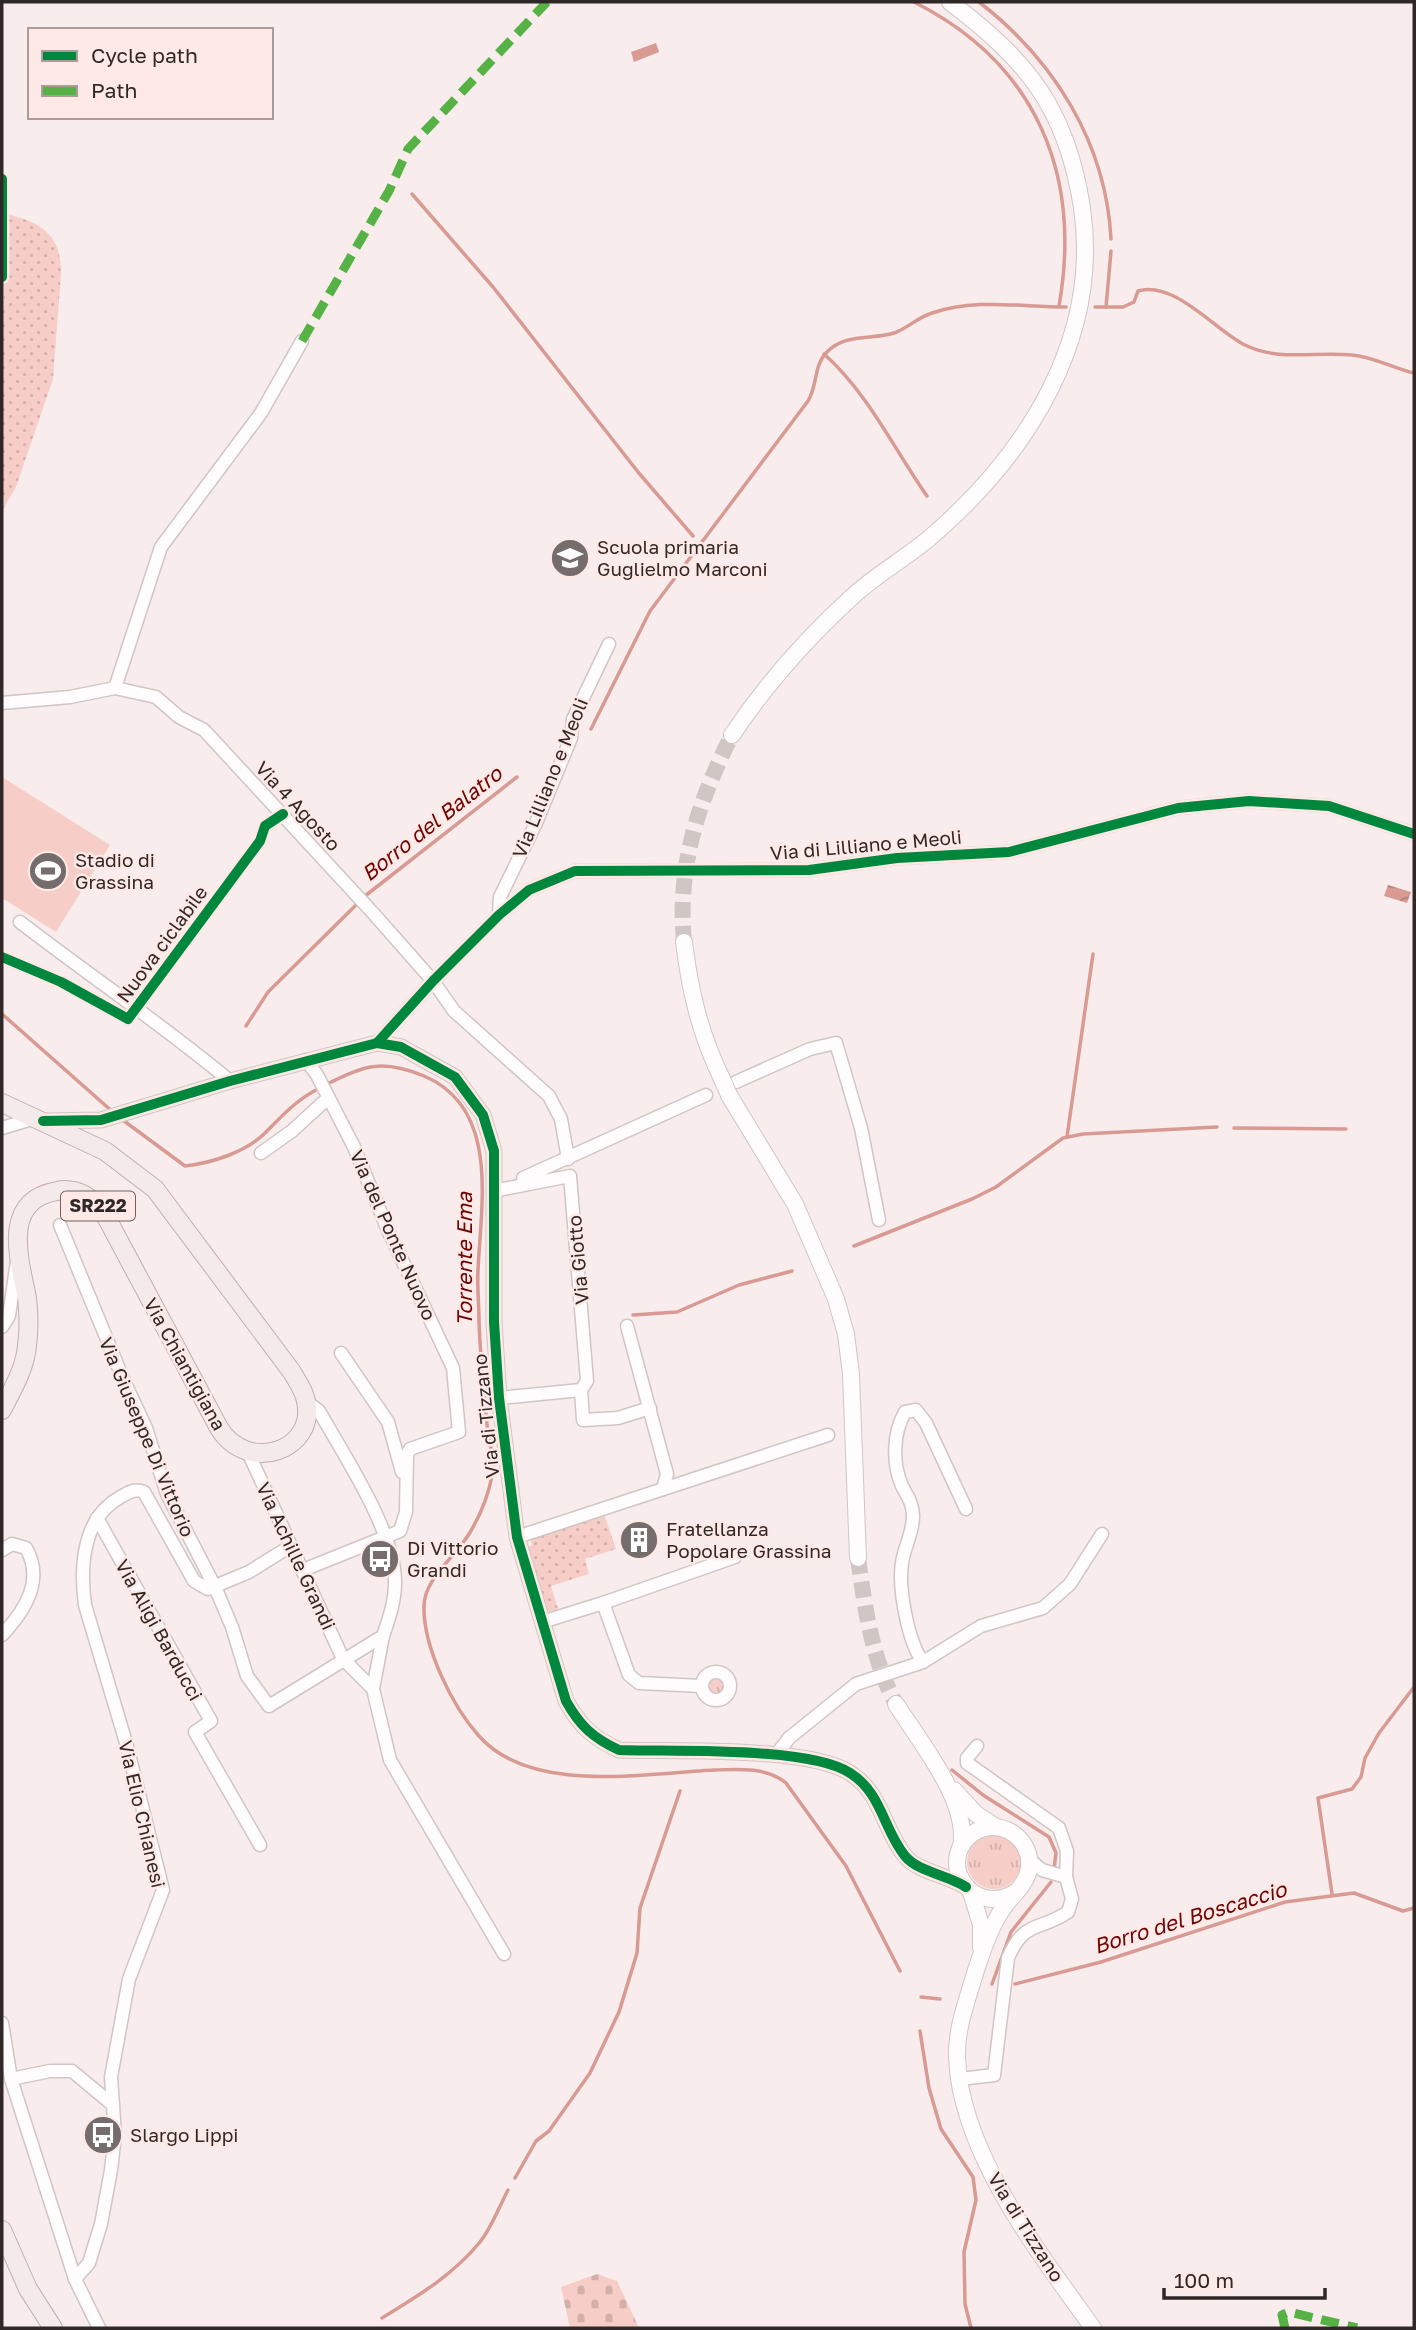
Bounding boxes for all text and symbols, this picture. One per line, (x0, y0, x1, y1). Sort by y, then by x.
legend (28, 28, 273, 119)
text: Cycle path (91, 42, 198, 68)
text: Path (91, 77, 138, 103)
place label: Scuola primaria Guglielmo Marconi (597, 535, 768, 580)
school or university icon: Scuola primaria Guglielmo Marconi (549, 537, 591, 579)
street label: Via Lilliano e Meoli (507, 694, 592, 861)
street label: Via 4 Agosto (251, 756, 346, 855)
water label: Borro del Balatro (356, 759, 508, 886)
street label: Via di Lilliano e Meoli (769, 825, 963, 864)
place label: Stadio di Grassina (75, 848, 155, 893)
sports icon: Stadio di Grassina (27, 850, 69, 892)
street label: Nuova ciclabile (111, 881, 212, 1007)
street label: Via del Ponte Nuovo (346, 1146, 441, 1324)
road number: SR222 (61, 1191, 135, 1220)
water label: Torrente Ema (451, 1191, 477, 1326)
street label: Via Giotto (562, 1214, 593, 1306)
street label: Via Chiantigiana (140, 1294, 231, 1434)
street label: Via Giuseppe Di Vittorio (95, 1333, 200, 1540)
street label: Via di Tizzano (468, 1353, 503, 1479)
street label: Via Achille Grandi (252, 1478, 341, 1633)
place label: Fratellanza Popolare Grassina (666, 1517, 832, 1562)
building icon: Fratellanza Popolare Grassina (618, 1519, 660, 1561)
place label: Di Vittorio Grandi (407, 1536, 498, 1581)
bus stop icon: Di Vittorio Grandi (359, 1538, 401, 1580)
street label: Via Aligi Barducci (111, 1555, 208, 1704)
street label: Via Elio Chianesi (114, 1738, 171, 1890)
water label: Borro del Boscaccio (1090, 1875, 1290, 1959)
bus stop icon: Slargo Lippi (82, 2114, 124, 2156)
place label: Slargo Lippi (130, 2123, 238, 2146)
street label: Via di Tizzano (984, 2168, 1069, 2286)
scale bar (1164, 2256, 1325, 2300)
text: 100 m (1174, 2267, 1234, 2293)

